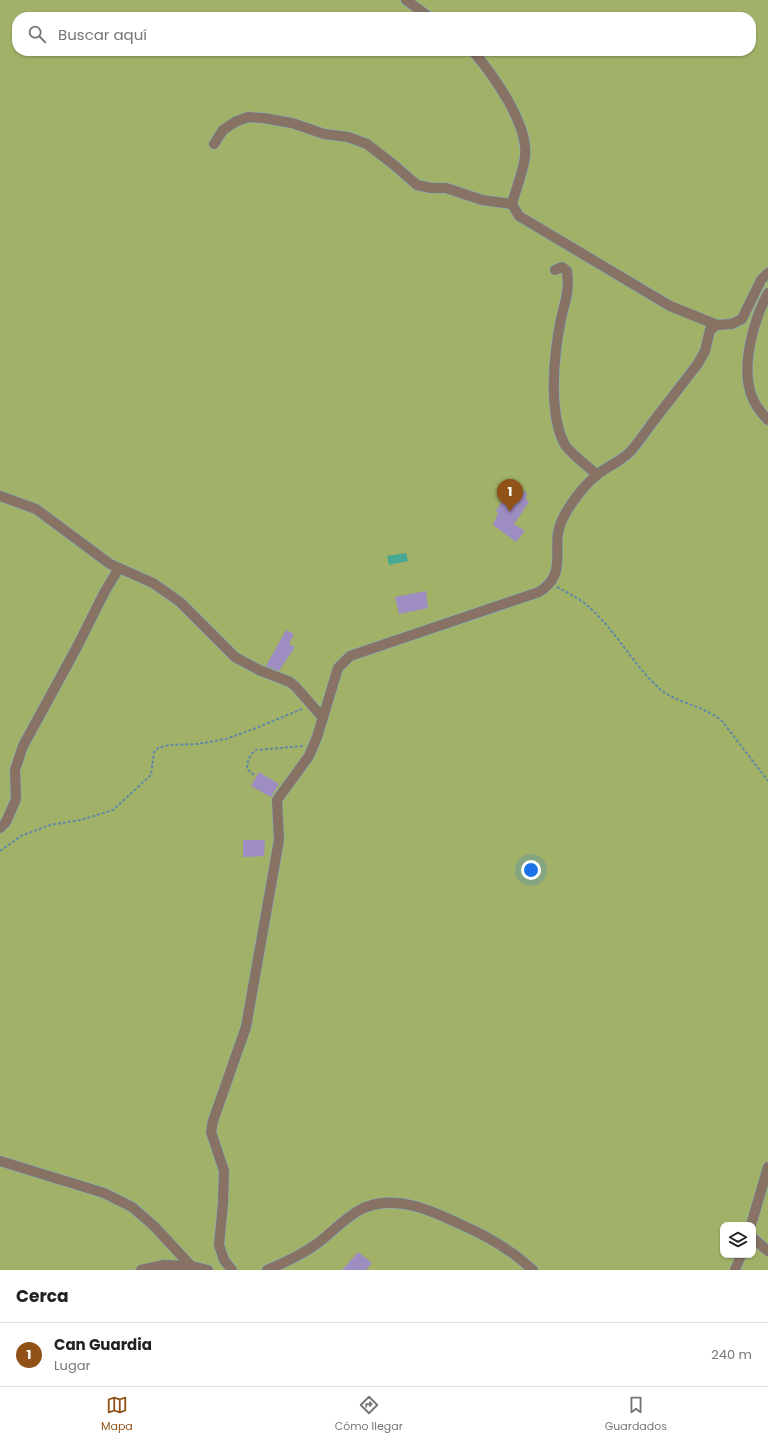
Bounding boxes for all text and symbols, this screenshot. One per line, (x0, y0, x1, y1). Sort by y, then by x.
search box (12, 12, 756, 56)
icon: search (26, 23, 48, 45)
text: Buscar aquí (58, 24, 147, 45)
pin: 1 (497, 479, 523, 512)
your location (521, 860, 541, 880)
map controls (720, 1222, 756, 1258)
button: layers (720, 1222, 756, 1258)
text: Cerca (16, 1284, 69, 1308)
text: Can Guardia (54, 1334, 152, 1355)
text: 1 (27, 1345, 31, 1364)
text: 240 m (711, 1345, 752, 1364)
text: Lugar (54, 1356, 90, 1375)
tab: Mapa (101, 1394, 133, 1435)
tab: Cómo llegar (335, 1394, 403, 1435)
tab: Guardados (605, 1394, 667, 1435)

